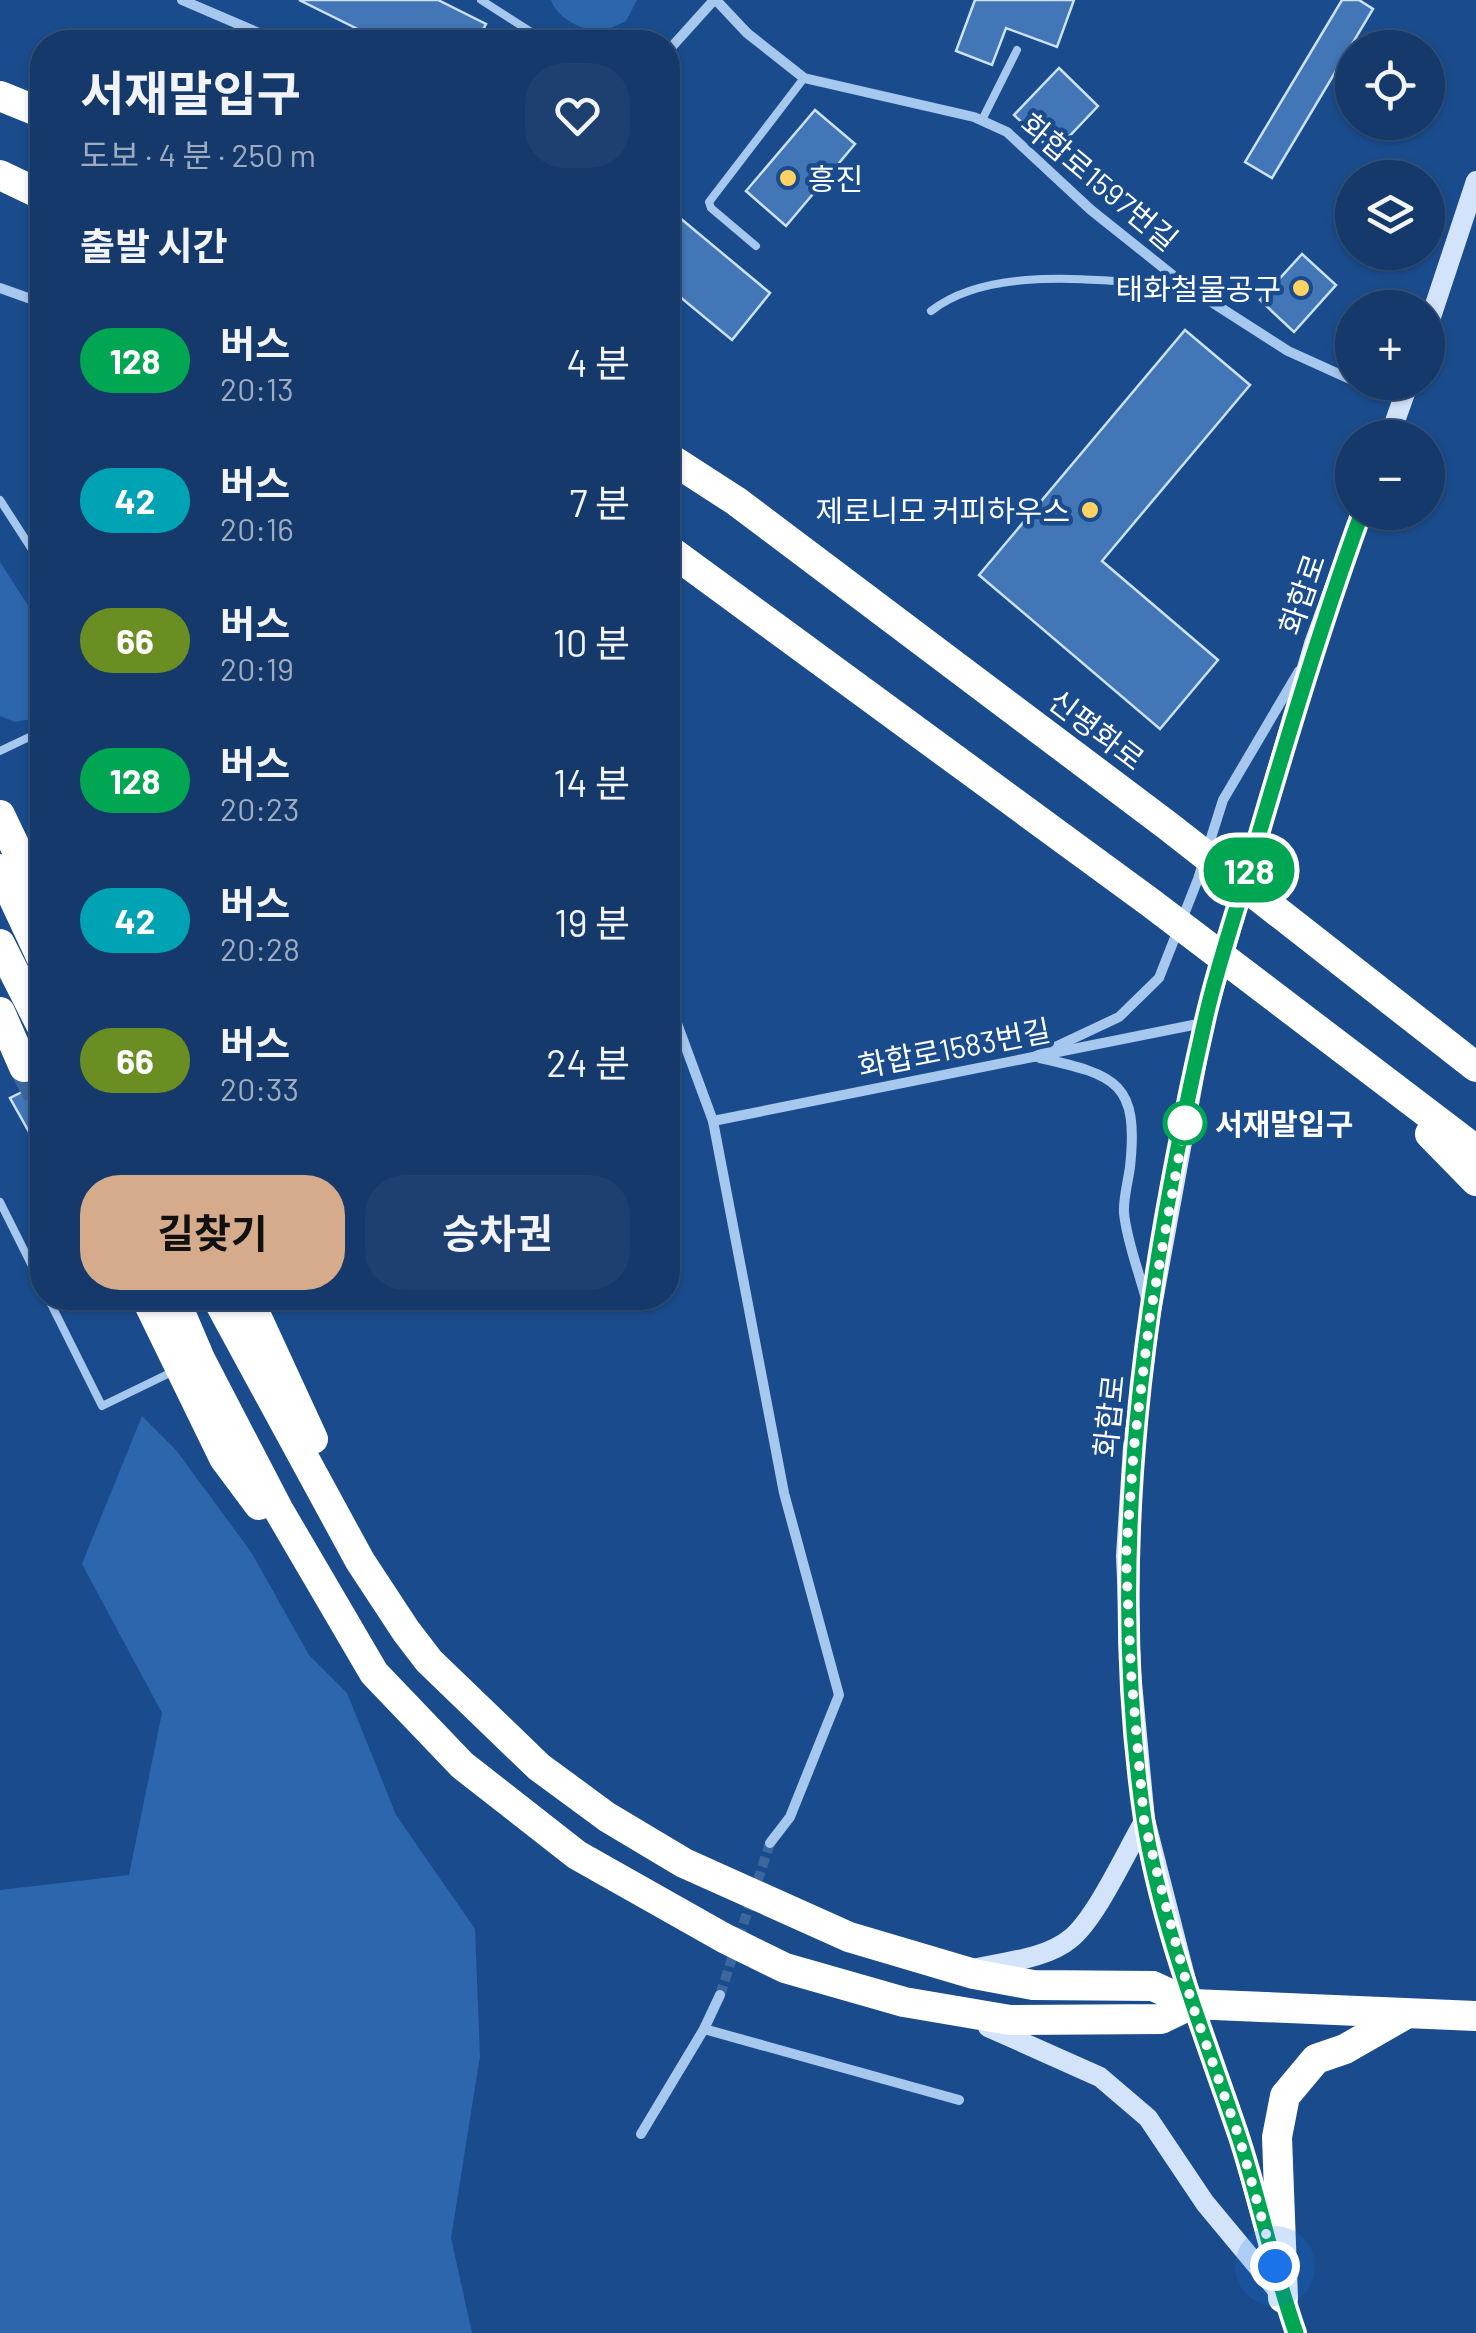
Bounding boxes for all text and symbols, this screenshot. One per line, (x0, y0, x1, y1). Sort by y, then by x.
map controls (1335, 30, 1445, 530)
button: locate (1335, 30, 1445, 140)
text: 서재말입구 (80, 63, 301, 121)
button: heart (525, 63, 630, 168)
street label: 화합로1597번길 (1014, 105, 1186, 257)
text: 도보 · 4 분 · 250 m (80, 135, 316, 173)
place label: 흥진 (808, 160, 863, 196)
button: layers (1335, 160, 1445, 270)
marker: 흥진 (777, 167, 799, 189)
text: 출발 시간 (80, 222, 227, 268)
place label: 태화철물공구 (1115, 270, 1281, 306)
marker: 태화철물공구 (1290, 277, 1312, 299)
button: + (1335, 290, 1445, 400)
text: 버스 (220, 320, 290, 366)
text: 128 (110, 339, 160, 381)
text: 4 분 (567, 339, 630, 385)
text: 20:13 (220, 369, 294, 407)
button: − (1335, 420, 1445, 530)
text: 버스 (220, 460, 290, 506)
text: 42 (115, 479, 155, 521)
text: 7 분 (569, 479, 630, 525)
place label: 제로니모 커피하우스 (816, 492, 1070, 528)
marker: 제로니모 커피하우스 (1079, 499, 1101, 521)
text: 20:16 (220, 509, 294, 547)
street label: 화합로 (1271, 549, 1331, 639)
text: 버스 (220, 600, 290, 646)
text: 66 (116, 619, 154, 661)
text: 10 분 (553, 619, 630, 665)
text: 20:19 (220, 649, 294, 687)
street label: 신평화로 (1042, 681, 1152, 777)
text: 버스 (220, 740, 290, 786)
text: 128 (110, 759, 160, 801)
text: 14 분 (553, 759, 630, 805)
text: 20:23 (220, 789, 300, 827)
line badge: 128 (1192, 838, 1306, 902)
text: 128 (1224, 849, 1274, 891)
text: 버스 (220, 880, 290, 926)
text: 42 (115, 899, 155, 941)
text: 19 분 (554, 899, 630, 945)
text: 20:28 (220, 929, 300, 967)
street label: 화합로1583번길 (855, 1011, 1053, 1083)
text: 버스 (220, 1020, 290, 1066)
text: 66 (116, 1039, 154, 1081)
text: 24 분 (546, 1039, 630, 1085)
text: 20:33 (220, 1069, 299, 1107)
marker: 서재말입구 (1164, 1102, 1206, 1144)
place label: 서재말입구 (1215, 1105, 1353, 1141)
button: 길찾기 (80, 1175, 345, 1290)
button: 승차권 (365, 1175, 630, 1290)
street label: 화합로 (1086, 1373, 1130, 1459)
your location (1250, 2241, 1300, 2291)

